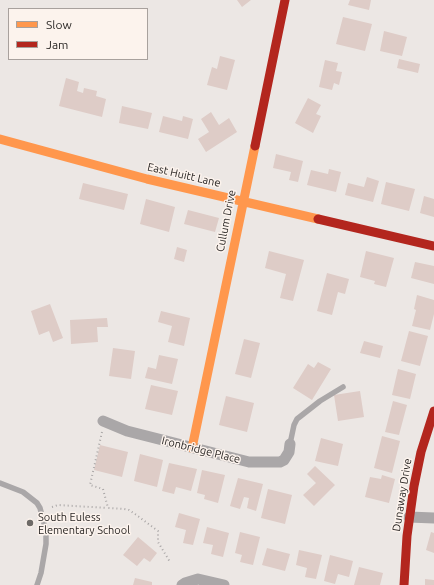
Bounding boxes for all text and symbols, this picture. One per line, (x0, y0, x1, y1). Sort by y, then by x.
legend (8, 8, 148, 60)
text: Slow (46, 18, 72, 31)
text: Jam (46, 38, 68, 51)
street label: East Huitt Lane (146, 160, 222, 190)
street label: Cullum Drive (214, 189, 238, 253)
street label: Ironbridge Place (160, 434, 242, 466)
street label: Dunaway Drive (390, 457, 414, 533)
place label: South Euless Elementary School (38, 510, 130, 536)
marker: South Euless Elementary School (25, 518, 35, 528)

